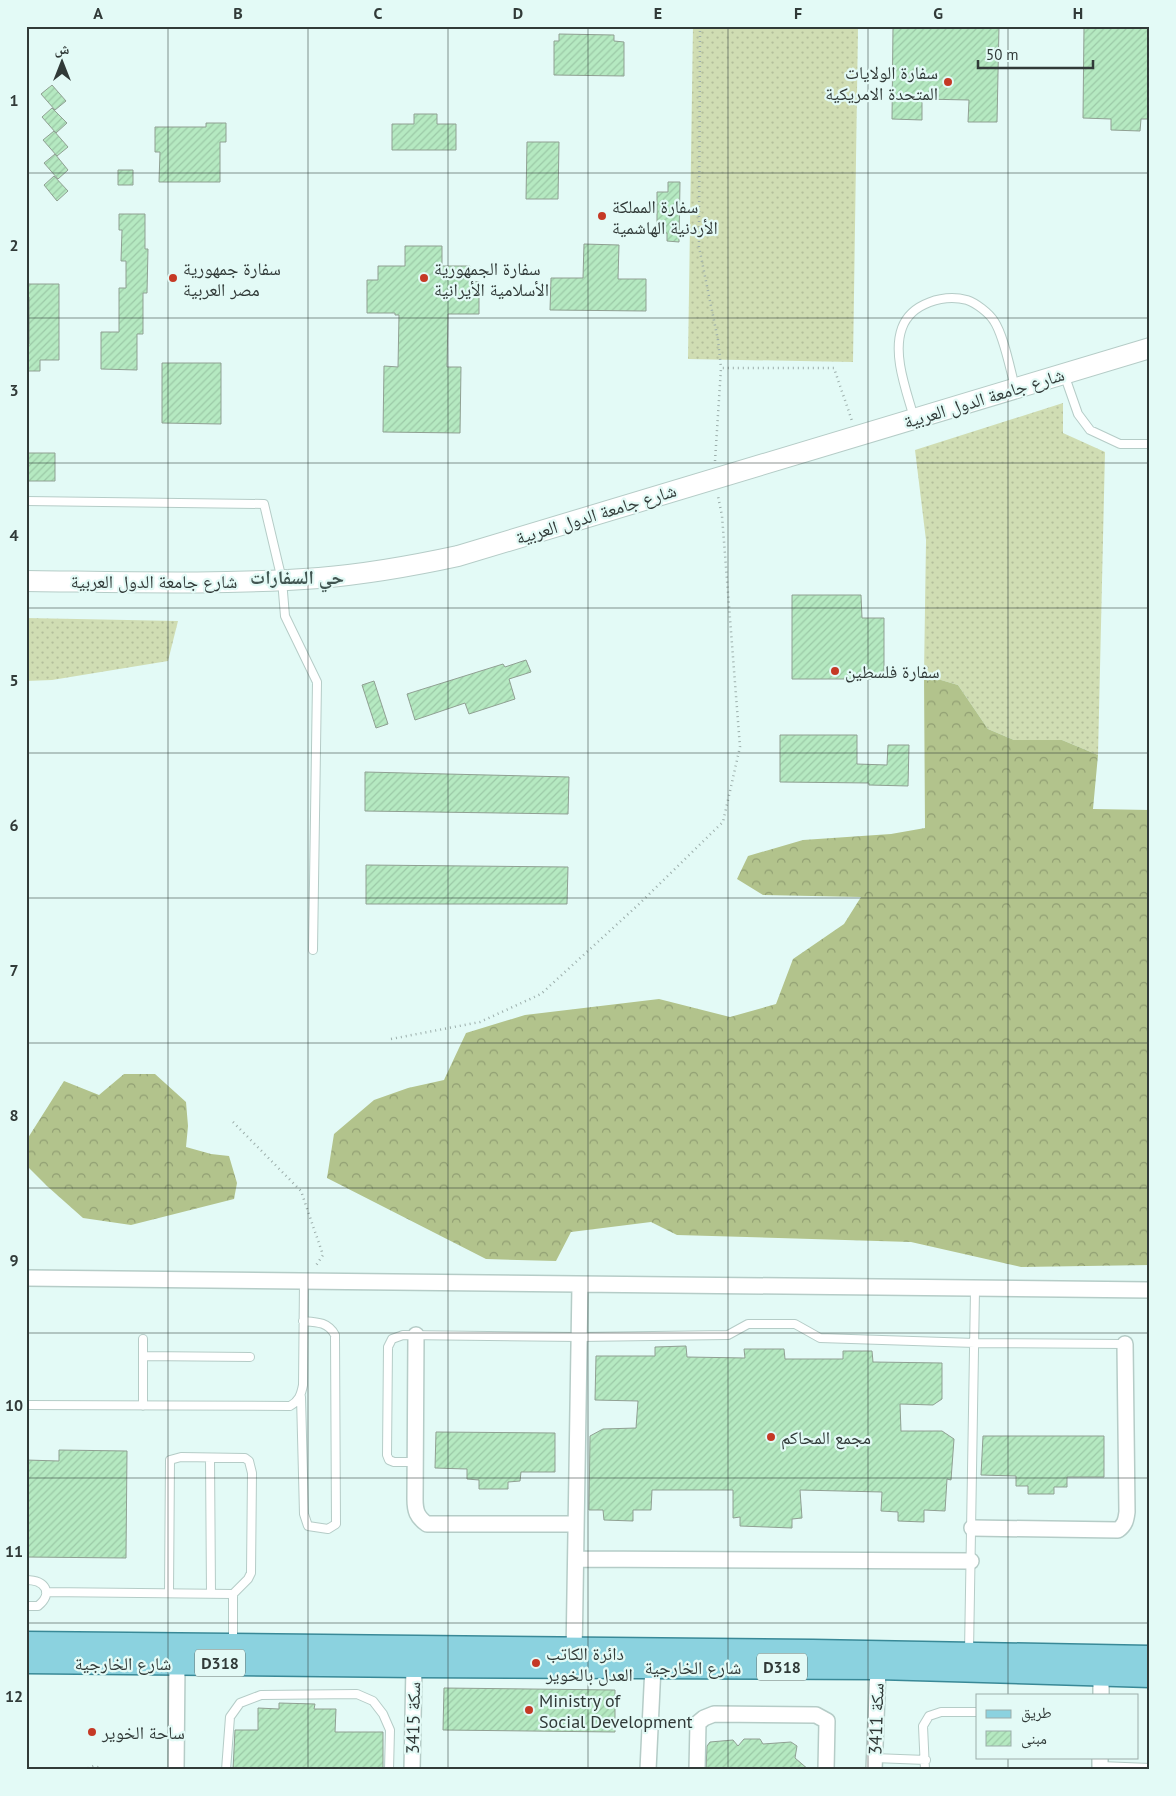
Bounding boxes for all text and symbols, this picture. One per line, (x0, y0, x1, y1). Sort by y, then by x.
text: A (93, 3, 103, 23)
text: B (233, 3, 243, 23)
text: C (374, 3, 383, 23)
text: D (513, 3, 523, 23)
text: E (654, 3, 662, 23)
text: F (794, 3, 802, 23)
text: G (933, 3, 943, 23)
text: H (1073, 3, 1083, 23)
north arrow (38, 38, 88, 88)
scale bar (978, 38, 1094, 70)
text: ش (55, 40, 70, 58)
text: 50 m (986, 45, 1019, 64)
place label: سفارة الولايات المتحدة الامريكية (825, 61, 938, 105)
marker: سفارة الولايات المتحدة الامريكية (942, 76, 954, 88)
text: 1 (9, 90, 19, 110)
place label: سفارة المملكة الأردنية الهاشمية (612, 195, 718, 239)
marker: سفارة المملكة الأردنية الهاشمية (596, 210, 608, 222)
text: 2 (9, 235, 19, 255)
place label: سفارة جمهورية مصر العربية (183, 257, 281, 301)
place label: سفارة الجمهورية الأسلامية الأيرانية (434, 257, 549, 301)
marker: سفارة جمهورية مصر العربية (167, 272, 179, 284)
marker: سفارة الجمهورية الأسلامية الأيرانية (418, 272, 430, 284)
street label: شارع جامعة الدول العربية (901, 363, 1067, 433)
text: 3 (9, 380, 19, 400)
street label: شارع جامعة الدول العربية (513, 479, 679, 549)
text: 4 (9, 525, 19, 545)
district label: حي السفارات (250, 565, 344, 593)
street label: شارع جامعة الدول العربية (71, 570, 237, 593)
place label: سفارة فلسطين (845, 660, 940, 683)
marker: سفارة فلسطين (829, 665, 841, 677)
text: 5 (9, 670, 19, 690)
text: 6 (9, 815, 19, 835)
text: 7 (9, 960, 19, 980)
text: 8 (9, 1105, 19, 1125)
text: 9 (9, 1250, 19, 1270)
text: 10 (5, 1395, 23, 1415)
place label: مجمع المحاكم (781, 1426, 871, 1450)
marker: مجمع المحاكم (765, 1431, 777, 1443)
text: 11 (5, 1541, 23, 1561)
place label: دائرة الكاتب العدل بالخوير (545, 1642, 633, 1686)
road number: D318 (195, 1650, 245, 1676)
street label: شارع الخارجية (75, 1652, 171, 1675)
road number: D318 (757, 1654, 807, 1680)
street label: شارع الخارجية (645, 1656, 741, 1679)
marker: دائرة الكاتب العدل بالخوير (530, 1657, 542, 1669)
street label: سكة 3415 (401, 1682, 425, 1754)
street label: سكة 3411 (863, 1682, 889, 1756)
text: 12 (5, 1686, 23, 1706)
place label: Ministry of Social Development (539, 1689, 693, 1733)
legend (976, 1694, 1138, 1758)
text: طريق (1021, 1703, 1052, 1723)
marker: Ministry of Social Development (523, 1704, 535, 1716)
place label: ساحة الخوير (101, 1721, 185, 1744)
marker: ساحة الخوير (86, 1726, 98, 1738)
text: مبنى (1021, 1729, 1047, 1749)

